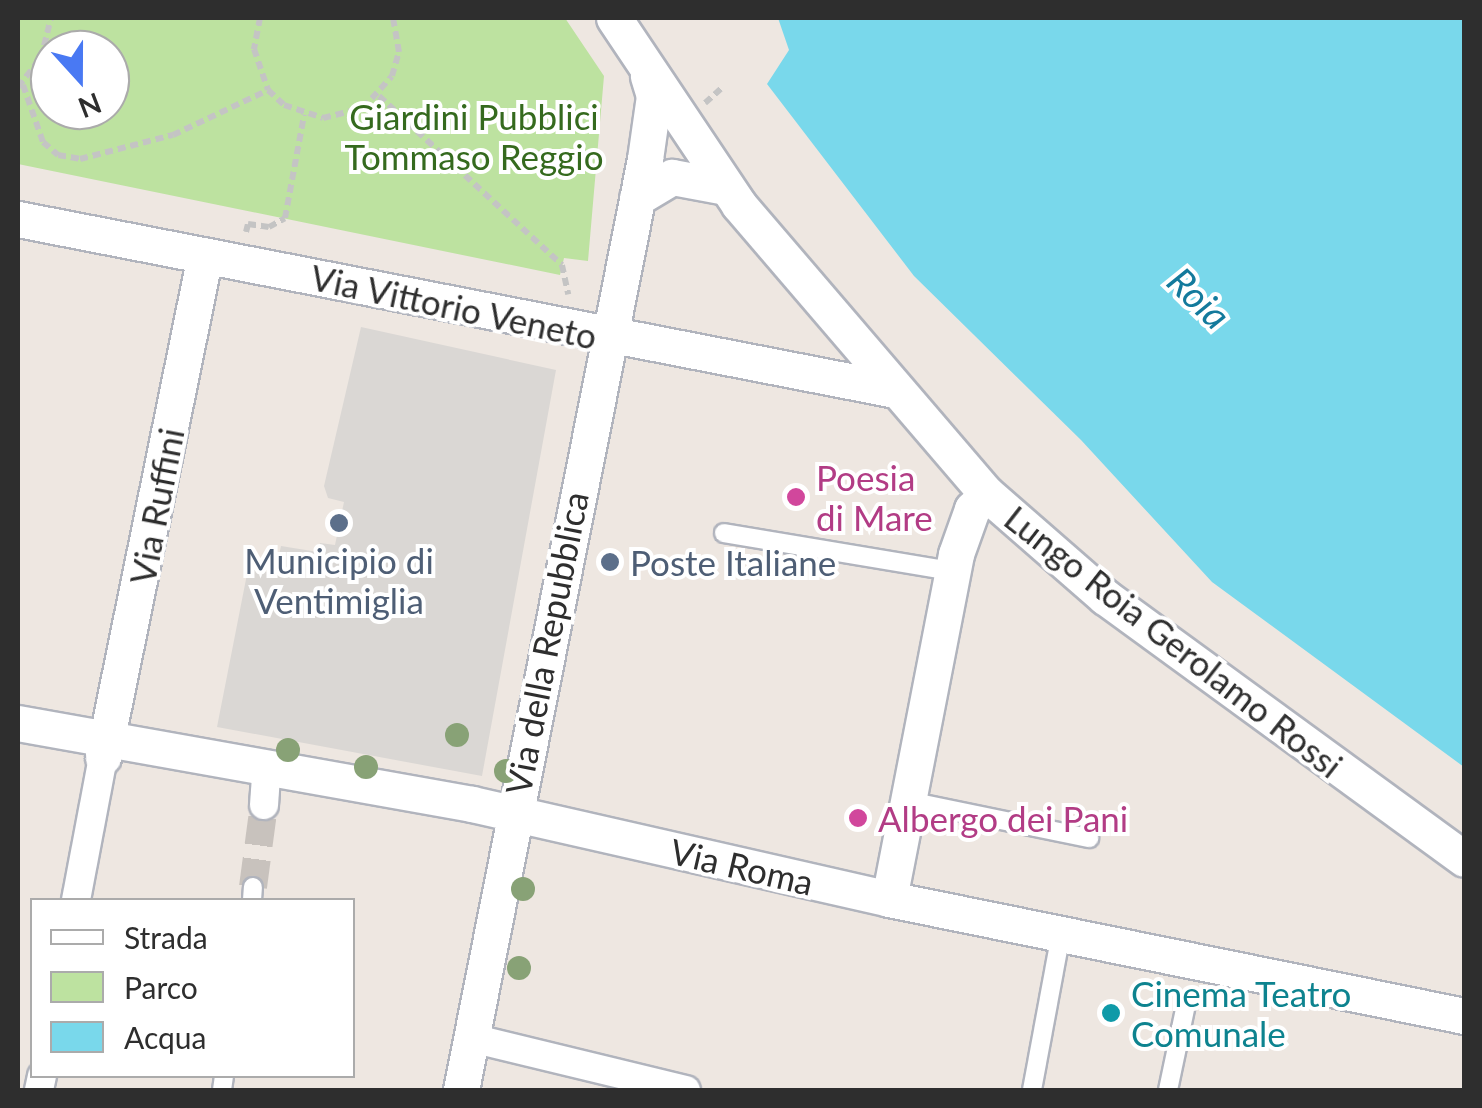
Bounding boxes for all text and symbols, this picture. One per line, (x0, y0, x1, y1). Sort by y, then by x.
north arrow (30, 30, 130, 130)
text: N (74, 86, 106, 126)
park label: Giardini Pubblici Tommaso Reggio (344, 95, 604, 177)
street label: Via Vittorio Veneto (306, 255, 602, 357)
water label: Roia (1158, 258, 1240, 338)
street label: Via Ruffini (120, 424, 192, 588)
place label: Poesia di Mare (816, 456, 933, 538)
marker: Poesia di Mare (785, 486, 807, 508)
street label: Via della Repubblica (496, 488, 596, 798)
street label: Lungo Roia Gerolamo Rossi (997, 496, 1351, 786)
marker: Municipio di Ventimiglia (328, 512, 350, 534)
place label: Municipio di Ventimiglia (244, 539, 434, 621)
place label: Poste Italiane (630, 541, 836, 583)
marker: Poste Italiane (599, 551, 621, 573)
place label: Albergo dei Pani (878, 797, 1128, 839)
marker: Albergo dei Pani (847, 807, 869, 829)
street label: Via Roma (667, 829, 817, 903)
legend (30, 898, 355, 1078)
text: Strada (124, 919, 208, 955)
text: Parco (124, 969, 198, 1005)
place label: Cinema Teatro Comunale (1131, 972, 1352, 1054)
marker: Cinema Teatro Comunale (1100, 1002, 1122, 1024)
text: Acqua (124, 1019, 206, 1055)

